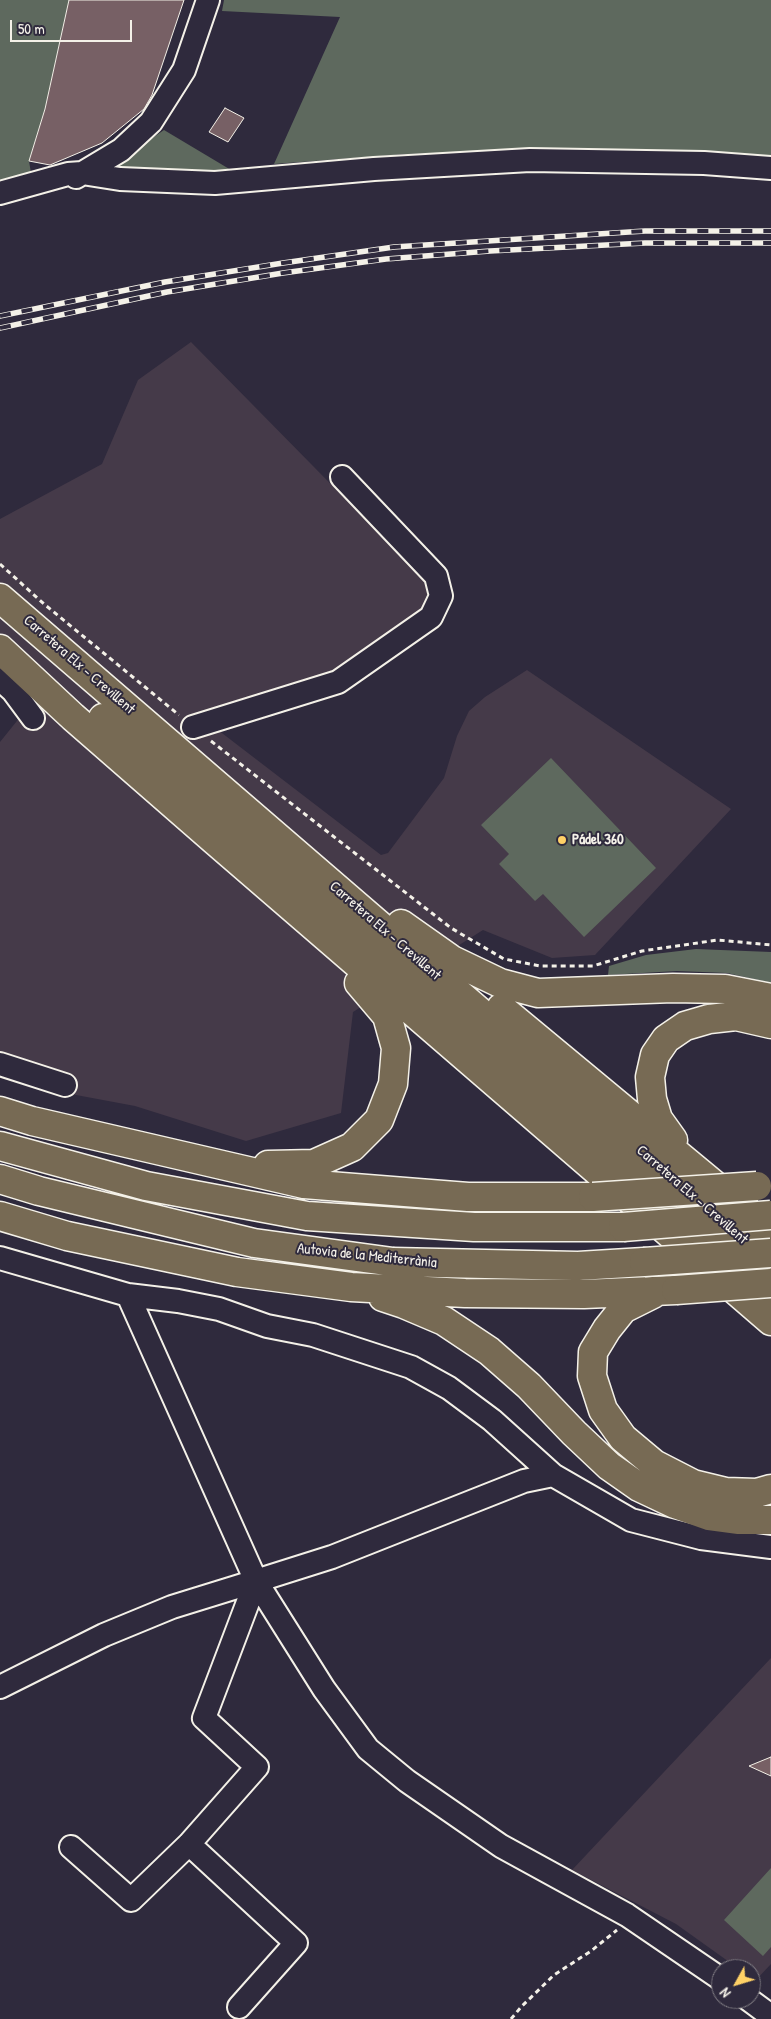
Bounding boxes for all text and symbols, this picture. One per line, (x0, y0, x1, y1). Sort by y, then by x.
scale bar (12, 10, 135, 42)
text: 50 m (18, 18, 45, 39)
street label: Carretera Elx - Crevillent (20, 612, 138, 718)
place label: Pádel 360 (572, 831, 624, 849)
marker: Pádel 360 (556, 834, 568, 846)
street label: Carretera Elx - Crevillent (326, 878, 444, 984)
street label: Carretera Elx - Crevillent (633, 1142, 751, 1248)
street label: Autovia de la Mediterrània (296, 1240, 438, 1272)
north arrow (711, 1959, 761, 2009)
text: N (715, 1984, 734, 2002)

